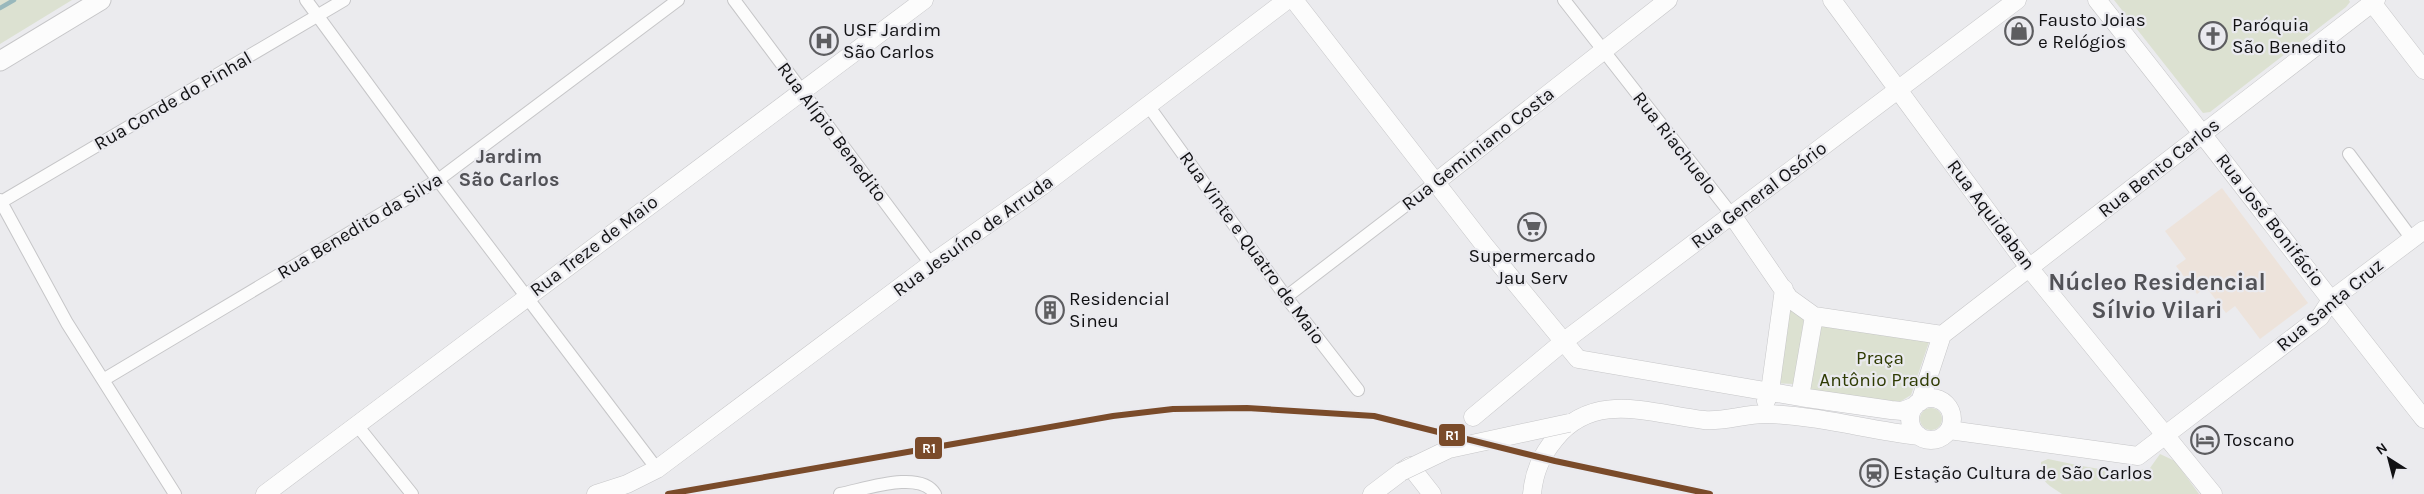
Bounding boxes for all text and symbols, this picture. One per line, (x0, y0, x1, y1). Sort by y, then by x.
place label: Fausto Joias e Relógios (2038, 9, 2146, 53)
place label: Paróquia São Benedito (2232, 14, 2346, 58)
shop icon: Fausto Joias e Relógios (2004, 16, 2034, 46)
place label: USF Jardim São Carlos (843, 19, 941, 63)
church icon: Paróquia São Benedito (2198, 21, 2228, 51)
hospital icon: USF Jardim São Carlos (809, 26, 839, 56)
street label: Rua Conde do Pinhal (90, 47, 256, 155)
street label: Rua Alípio Benedito (772, 58, 892, 206)
street label: Rua Geminiano Costa (1397, 83, 1559, 215)
street label: Rua Riachuelo (1628, 87, 1722, 199)
street label: Rua Bento Carlos (2094, 114, 2224, 222)
street label: Rua General Osório (1687, 137, 1831, 253)
district label: Jardim São Carlos (458, 145, 560, 191)
street label: Rua Vinte e Quatro de Maio (1175, 147, 1329, 349)
street label: Rua José Bonifácio (2211, 149, 2329, 291)
street label: Rua Aquidaban (1942, 156, 2040, 274)
street label: Rua Benedito da Silva (274, 168, 446, 284)
street label: Rua Jesuíno de Arruda (889, 171, 1057, 301)
street label: Rua Treze de Maio (526, 191, 662, 301)
supermarket icon: Supermercado Jau Serv (1517, 212, 1547, 242)
place label: Supermercado Jau Serv (1468, 245, 1596, 289)
street label: Rua Santa Cruz (2272, 254, 2388, 356)
district label: Núcleo Residencial Sílvio Vilari (2048, 268, 2266, 324)
place label: Residencial Sineu (1069, 288, 1170, 332)
building icon: Residencial Sineu (1035, 295, 1065, 325)
park label: Praça Antônio Prado (1819, 347, 1941, 391)
line badge: R1 (1438, 423, 1466, 447)
hotel icon: Toscano (2190, 425, 2220, 455)
text: R1 (1445, 427, 1459, 444)
place label: Toscano (2224, 429, 2295, 451)
north arrow (2364, 434, 2414, 484)
line badge: R1 (914, 436, 943, 460)
text: N (2373, 439, 2391, 459)
text: R1 (922, 440, 936, 457)
station icon: Estação Cultura de São Carlos (1859, 458, 1889, 488)
place label: Estação Cultura de São Carlos (1893, 462, 2152, 484)

